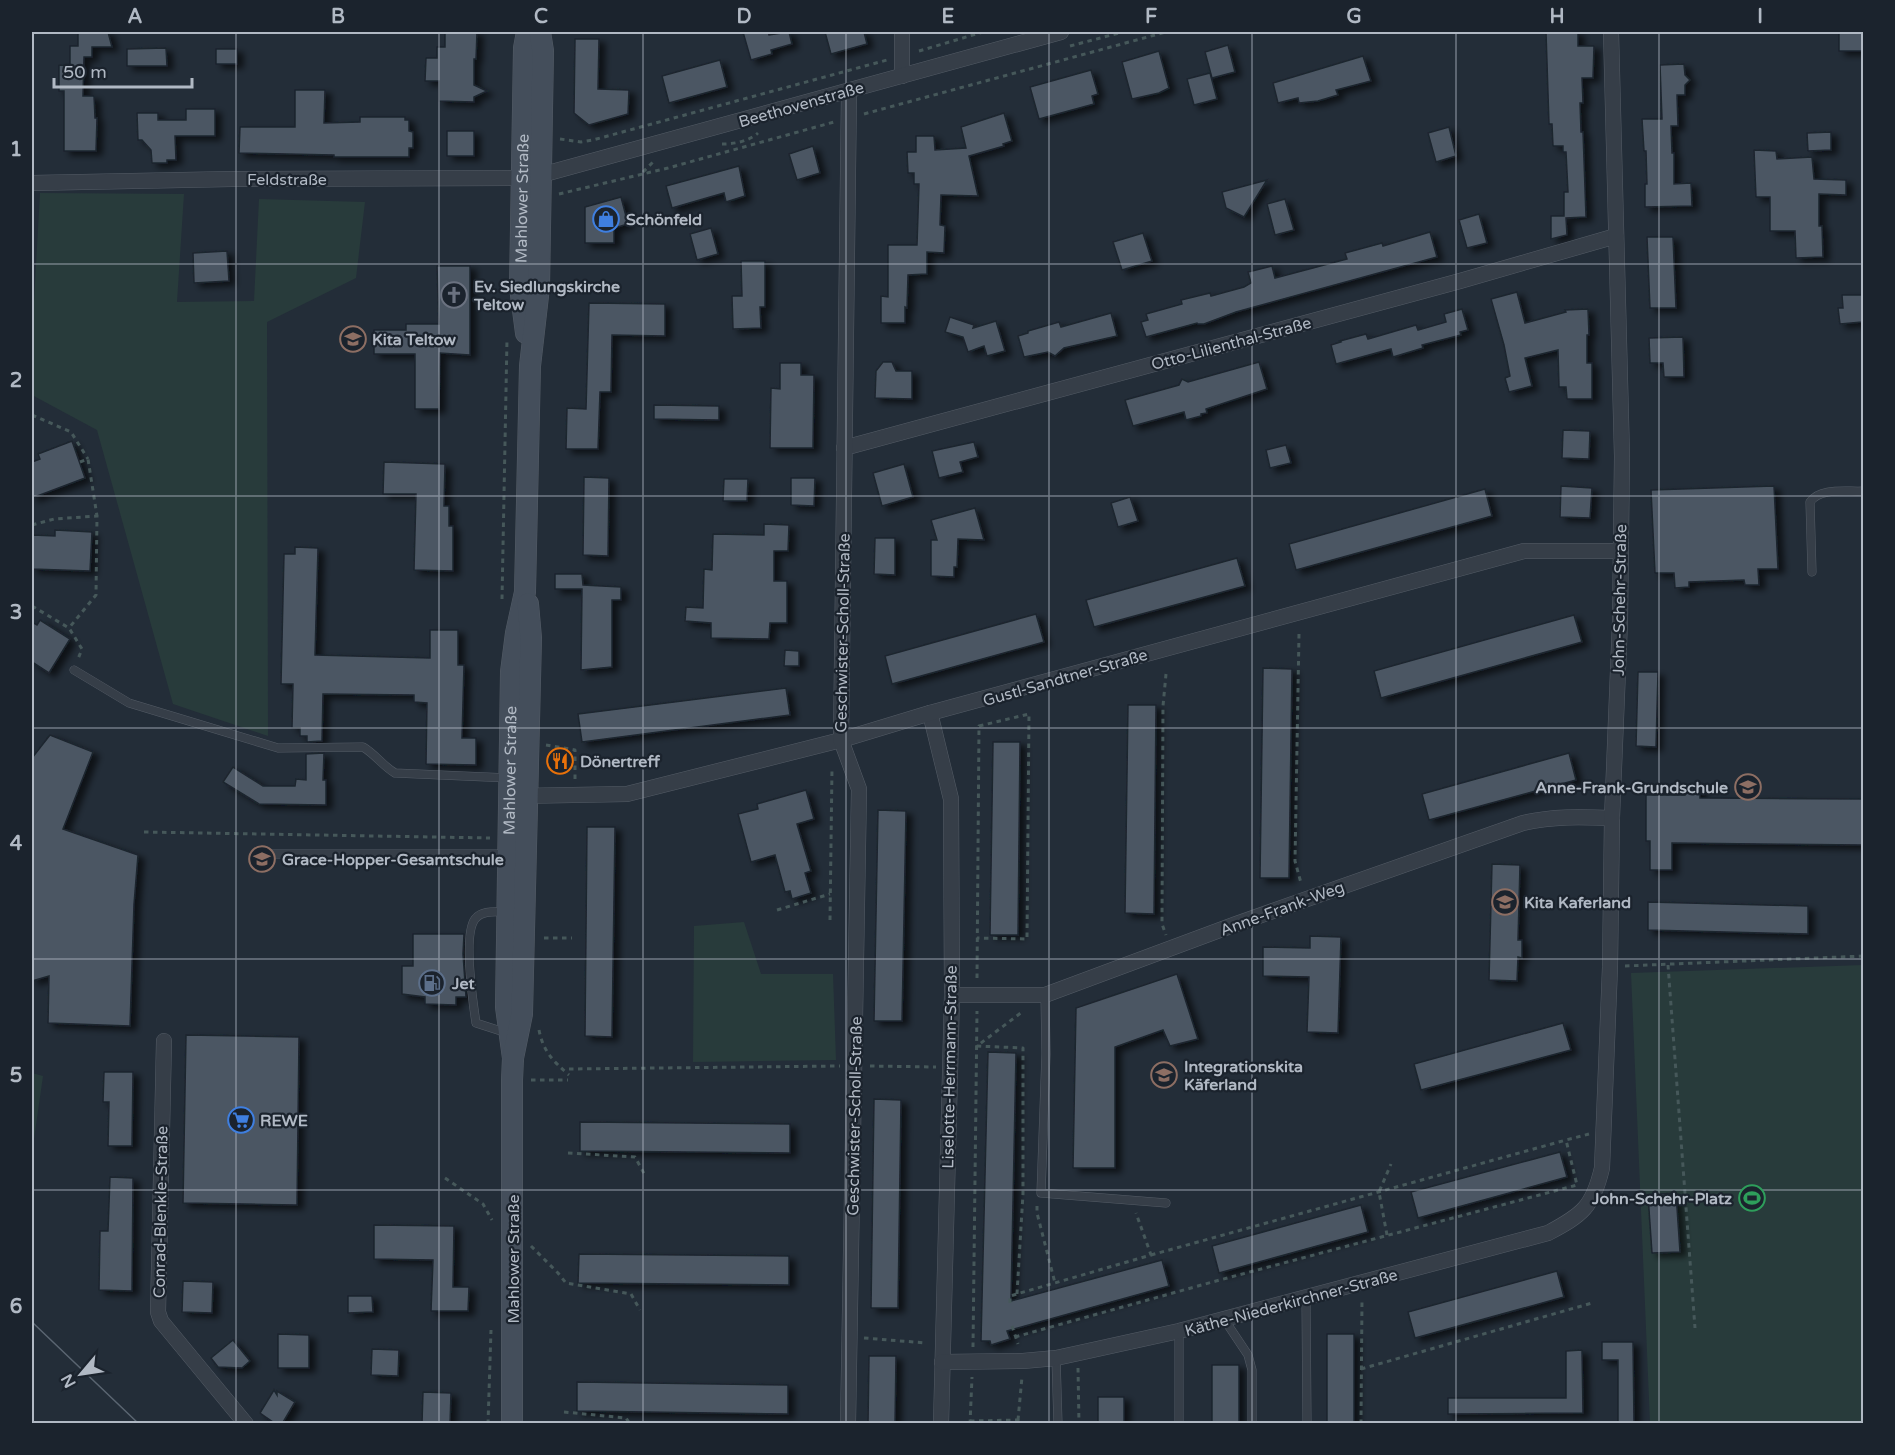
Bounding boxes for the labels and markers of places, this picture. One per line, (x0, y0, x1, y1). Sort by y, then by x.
shop icon: Schönfeld (591, 204, 621, 234)
place label: Schönfeld (626, 210, 702, 230)
place label: Ev. Siedlungskirche Teltow (473, 277, 620, 315)
church icon: Ev. Siedlungskirche Teltow (439, 280, 469, 310)
school or university icon: Kita Teltow (338, 324, 368, 354)
place label: Kita Teltow (372, 330, 456, 350)
restaurant icon: Dönertreff (545, 746, 575, 776)
place label: Dönertreff (580, 752, 660, 772)
school or university icon: Anne-Frank-Grundschule (1733, 772, 1763, 802)
place label: Anne-Frank-Grundschule (1535, 778, 1728, 798)
school or university icon: Grace-Hopper-Gesamtschule (247, 844, 277, 874)
place label: Grace-Hopper-Gesamtschule (282, 850, 504, 870)
school or university icon: Kita Kaferland (1490, 887, 1520, 917)
place label: Kita Kaferland (1524, 893, 1631, 913)
fuel station icon: Jet (417, 968, 447, 998)
place label: Jet (451, 974, 476, 994)
place label: Integrationskita Käferland (1184, 1057, 1303, 1095)
school or university icon: Integrationskita Käferland (1149, 1060, 1179, 1090)
supermarket icon: REWE (226, 1105, 256, 1135)
place label: REWE (260, 1111, 308, 1131)
sports icon: John-Schehr-Platz (1737, 1183, 1767, 1213)
place label: John-Schehr-Platz (1591, 1189, 1732, 1209)

